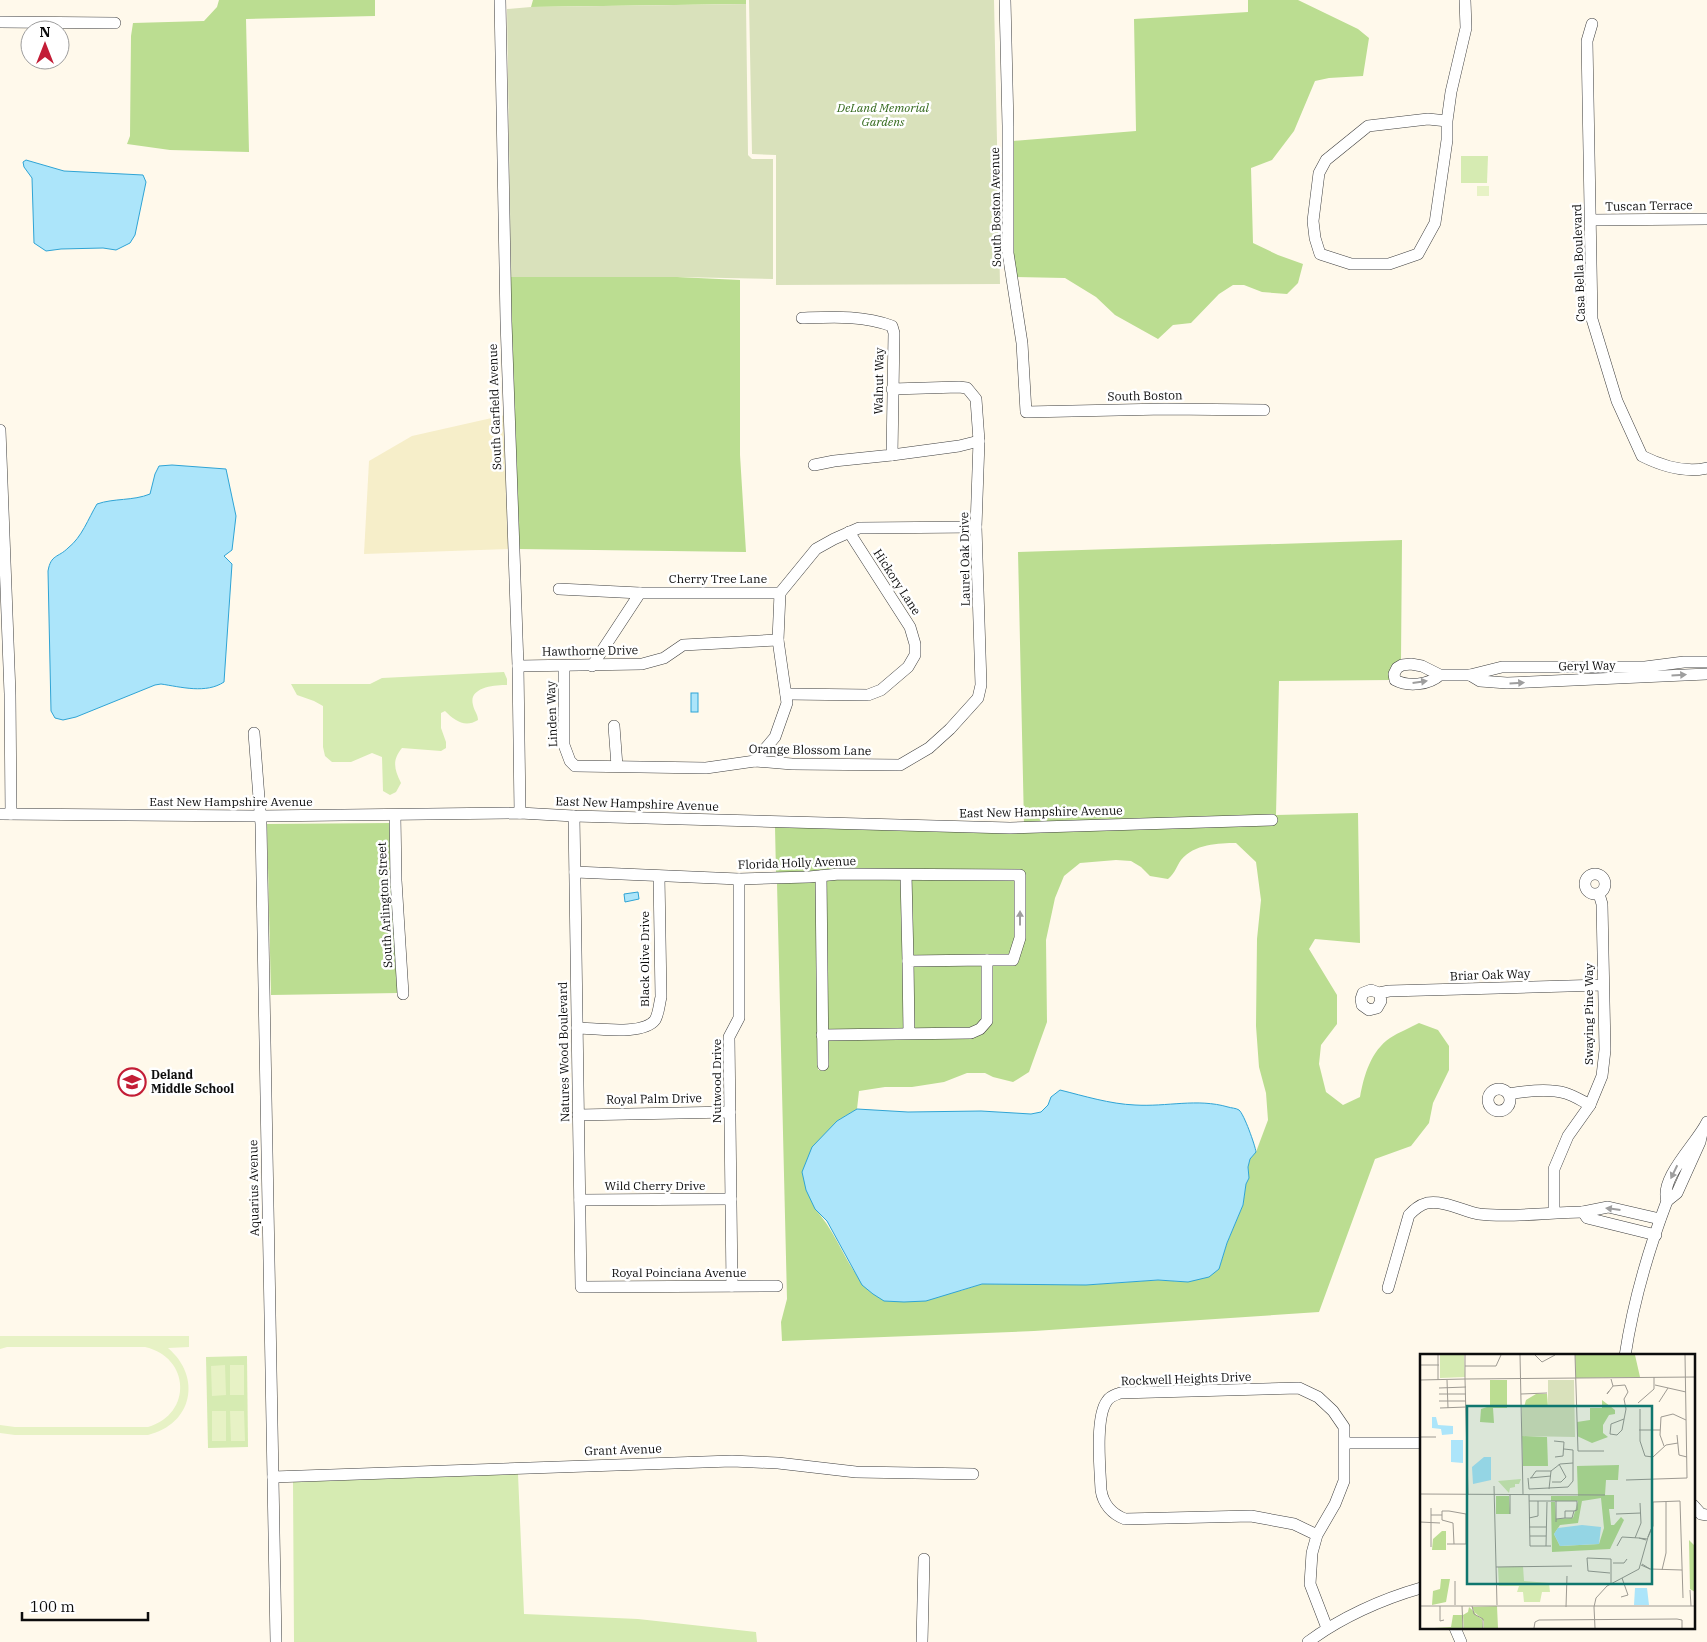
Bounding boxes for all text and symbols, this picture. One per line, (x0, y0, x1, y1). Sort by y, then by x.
north arrow (20, 20, 70, 70)
text: N (39, 23, 51, 41)
park label: DeLand Memorial Gardens (836, 100, 930, 129)
street label: South Boston Avenue (987, 147, 1004, 267)
street label: Tuscan Terrace (1605, 197, 1693, 214)
street label: Casa Bella Boulevard (1569, 204, 1588, 322)
street label: South Garfield Avenue (485, 344, 504, 470)
street label: Walnut Way (870, 347, 887, 415)
street label: South Boston (1107, 387, 1183, 404)
street label: Laurel Oak Drive (956, 512, 973, 606)
street label: Hickory Lane (871, 546, 924, 618)
street label: Cherry Tree Lane (669, 571, 767, 586)
street label: Hawthorne Drive (542, 642, 638, 659)
street label: Geryl Way (1558, 657, 1616, 673)
one-way arrow (1672, 671, 1688, 679)
one-way arrow (1412, 678, 1428, 686)
one-way arrow (1509, 678, 1525, 686)
street label: Linden Way (543, 680, 560, 748)
street label: Orange Blossom Lane (749, 741, 871, 758)
street label: East New Hampshire Avenue (555, 793, 719, 814)
street label: East New Hampshire Avenue (149, 794, 313, 809)
street label: East New Hampshire Avenue (959, 803, 1123, 820)
street label: South Arlington Street (374, 842, 395, 968)
street label: Florida Holly Avenue (738, 853, 856, 872)
one-way arrow (1016, 910, 1024, 926)
street label: Black Olive Drive (637, 911, 652, 1007)
street label: Swaying Pine Way (1581, 963, 1596, 1065)
street label: Briar Oak Way (1450, 966, 1531, 983)
street label: Natures Wood Boulevard (555, 982, 572, 1122)
street label: Nutwood Drive (709, 1039, 724, 1123)
school or university icon: Deland Middle School (117, 1067, 147, 1097)
place label: Deland Middle School (151, 1067, 234, 1096)
street label: Royal Palm Drive (606, 1090, 702, 1107)
street label: Aquarius Avenue (245, 1140, 262, 1236)
one-way arrow (1670, 1165, 1678, 1179)
street label: Wild Cherry Drive (604, 1178, 706, 1193)
one-way arrow (1604, 1204, 1620, 1212)
street label: Royal Poinciana Avenue (612, 1265, 746, 1280)
inset map (1420, 1354, 1694, 1630)
street label: Rockwell Heights Drive (1121, 1369, 1251, 1388)
street label: Grant Avenue (584, 1441, 662, 1458)
scale bar (22, 1590, 149, 1622)
text: 100 m (30, 1597, 75, 1616)

